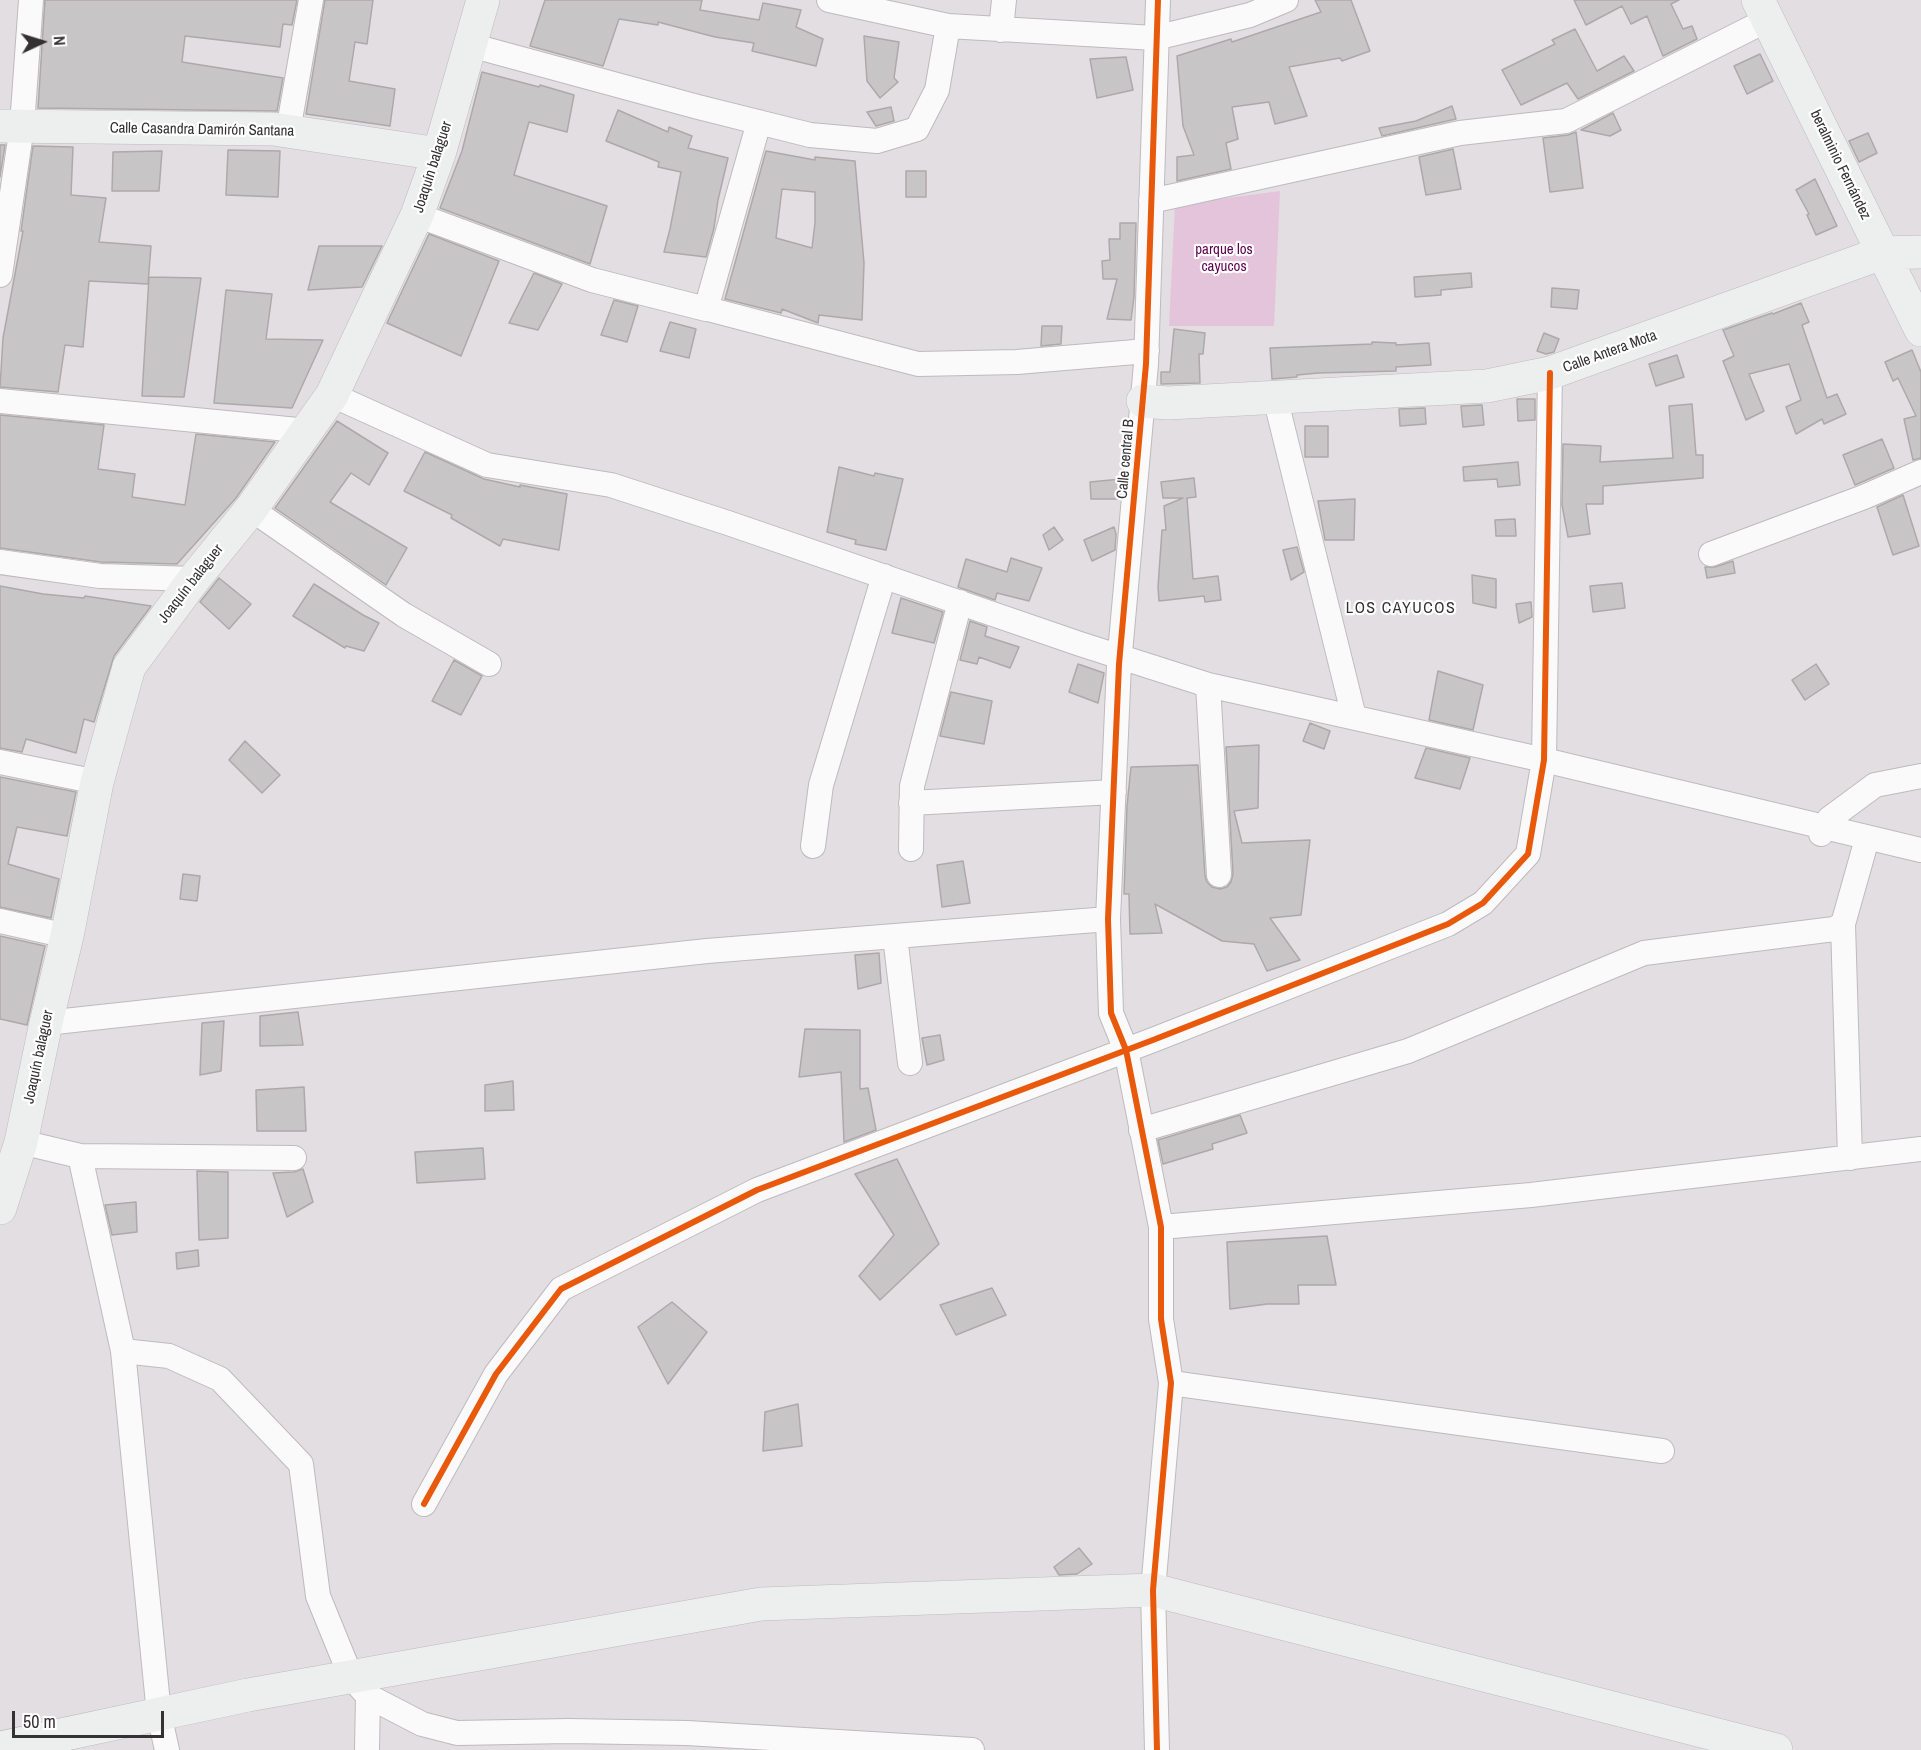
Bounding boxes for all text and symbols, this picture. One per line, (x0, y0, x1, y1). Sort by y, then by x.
north arrow (12, 12, 72, 72)
text: N (49, 35, 71, 46)
street label: beralminio Fernández (1806, 107, 1874, 223)
street label: Calle Casandra Damirón Santana (110, 119, 294, 141)
street label: Joaquín balaguer (410, 119, 456, 215)
park label: parque los cayucos (1195, 241, 1253, 276)
street label: Calle Antera Mota (1561, 327, 1659, 377)
street label: Calle central B (1114, 418, 1138, 500)
street label: Joaquín balaguer (155, 541, 227, 627)
district label: LOS CAYUCOS (1346, 599, 1456, 619)
street label: Joaquín balaguer (20, 1009, 58, 1105)
scale bar (15, 1699, 166, 1737)
text: 50 m (23, 1709, 56, 1734)

